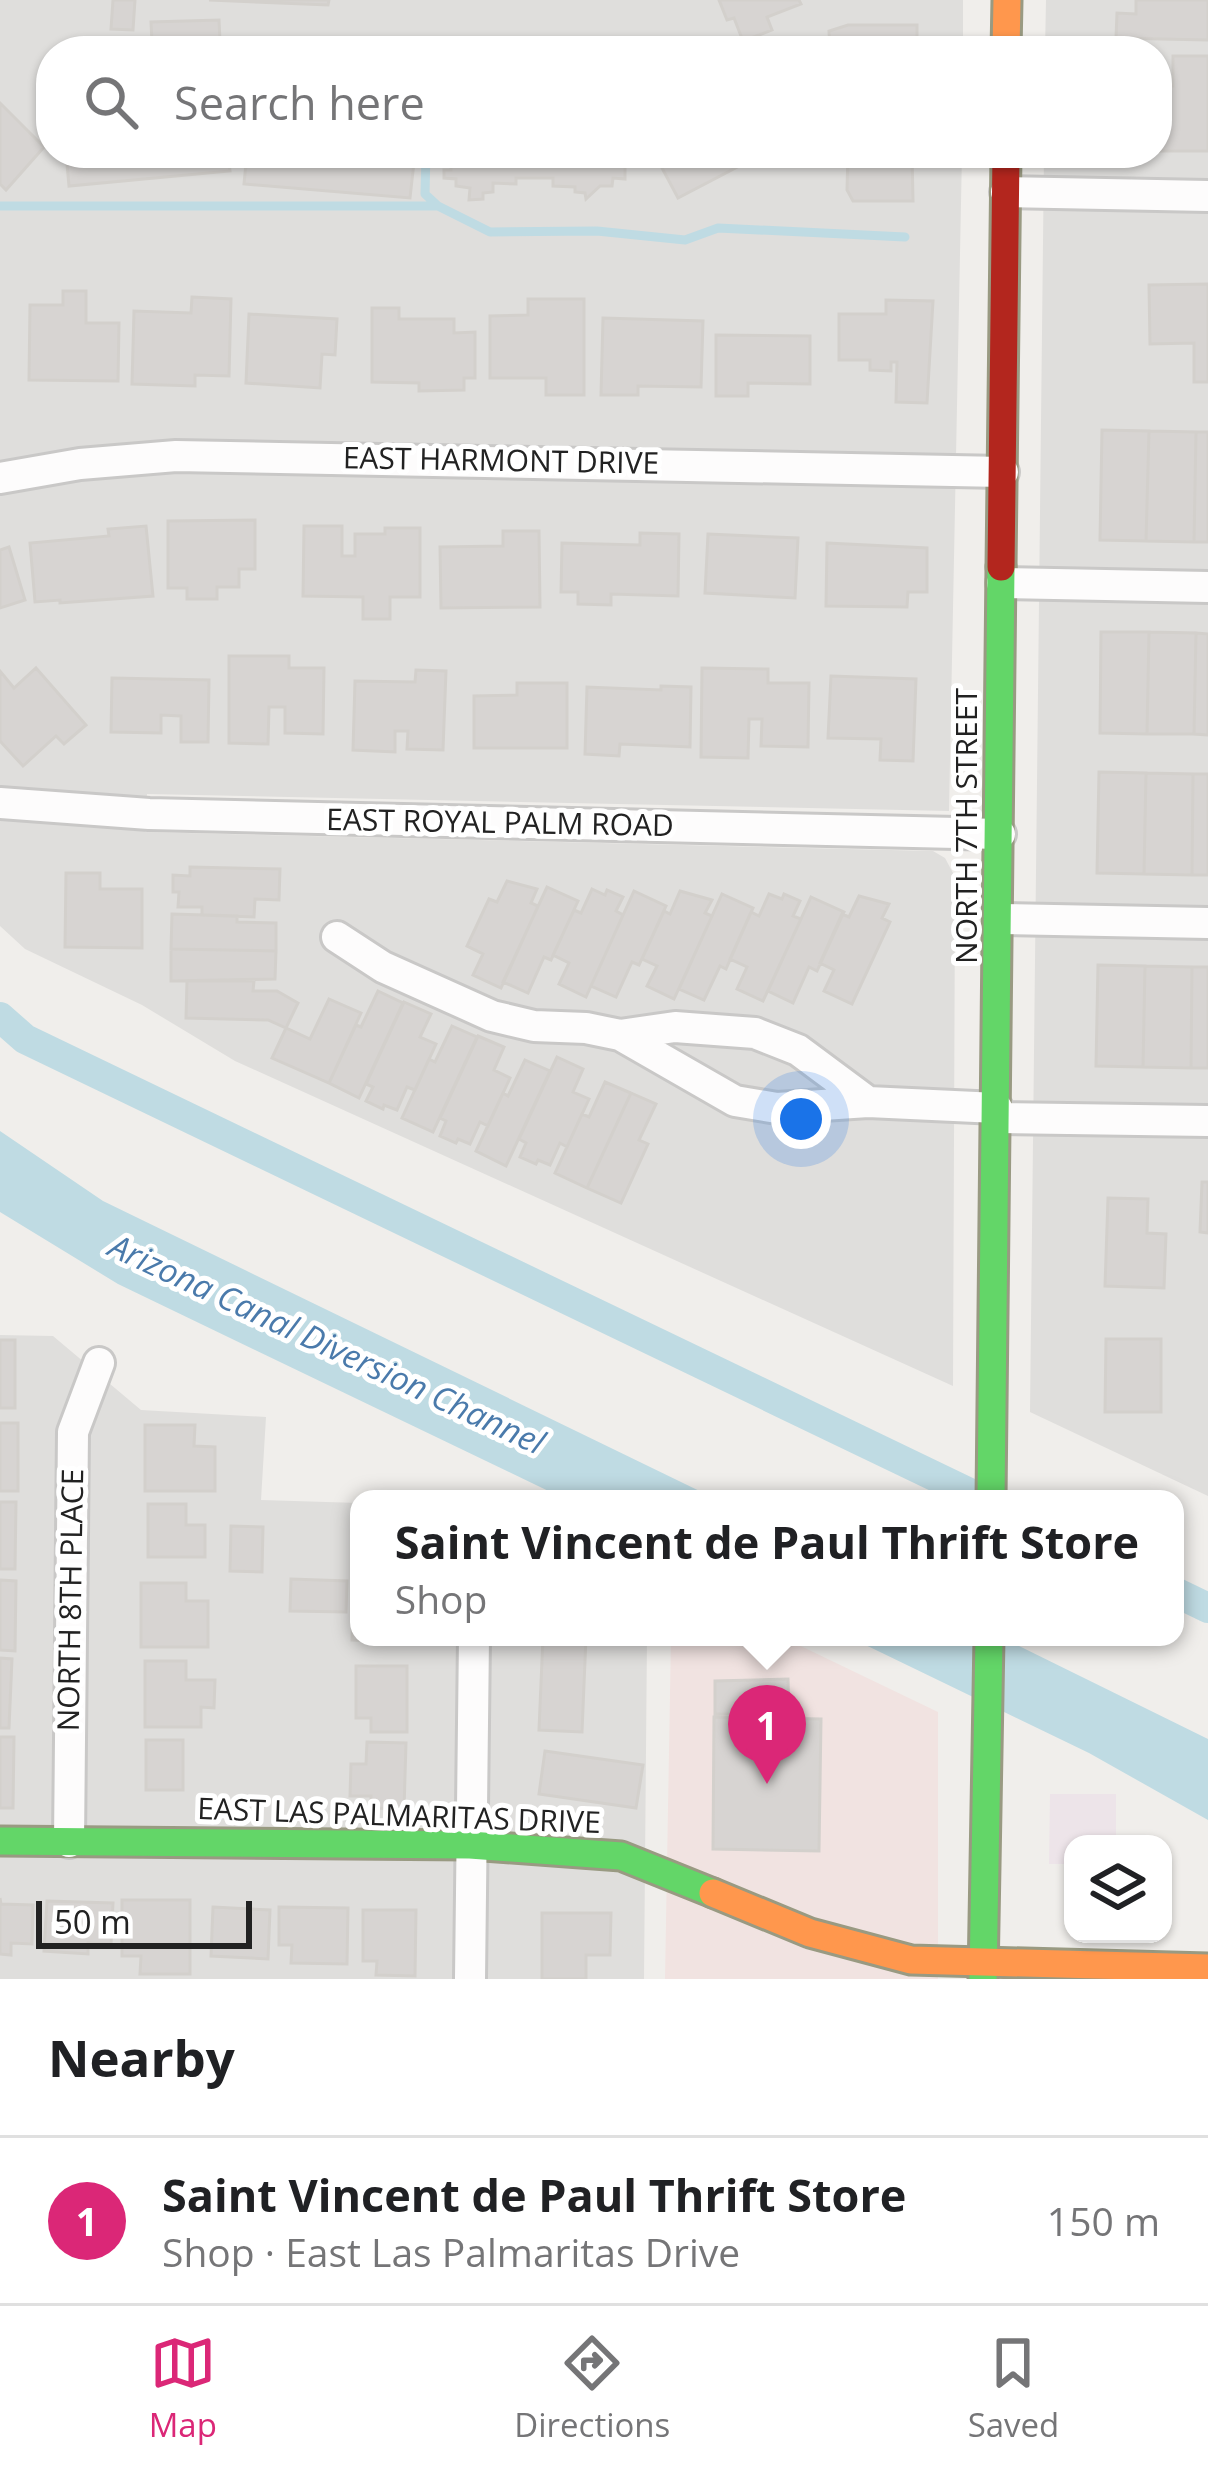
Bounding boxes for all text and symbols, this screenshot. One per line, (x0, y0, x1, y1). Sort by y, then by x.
search box (36, 36, 1172, 168)
icon: search (78, 69, 144, 135)
text: Search here (174, 72, 425, 133)
street label: EAST HARMONT DRIVE (342, 436, 660, 483)
street label: NORTH 7TH STREET (945, 688, 986, 964)
street label: EAST ROYAL PALM ROAD (326, 798, 674, 845)
your location (771, 1089, 831, 1149)
water label: Arizona Canal Diversion Channel (100, 1222, 553, 1465)
street label: NORTH 8TH PLACE (47, 1468, 92, 1732)
popup (350, 1490, 1184, 1646)
text: Saint Vincent de Paul Thrift Store (395, 1511, 1139, 1572)
text: Shop (395, 1572, 487, 1625)
pin: 1 (728, 1685, 806, 1784)
street label: EAST LAS PALMARITAS DRIVE (197, 1787, 602, 1842)
map controls (1064, 1835, 1172, 1943)
button: layers (1064, 1835, 1172, 1943)
scale bar (36, 1895, 252, 1948)
text: 50 m (54, 1899, 131, 1944)
text: Nearby (48, 2022, 235, 2092)
text: Saint Vincent de Paul Thrift Store (162, 2164, 906, 2225)
text: 1 (76, 2194, 98, 2247)
text: 150 m (1047, 2194, 1160, 2247)
text: Shop · East Las Palmaritas Drive (162, 2225, 740, 2278)
tab: Map (149, 2330, 217, 2447)
tab: Directions (514, 2330, 670, 2447)
tab: Saved (968, 2330, 1059, 2447)

